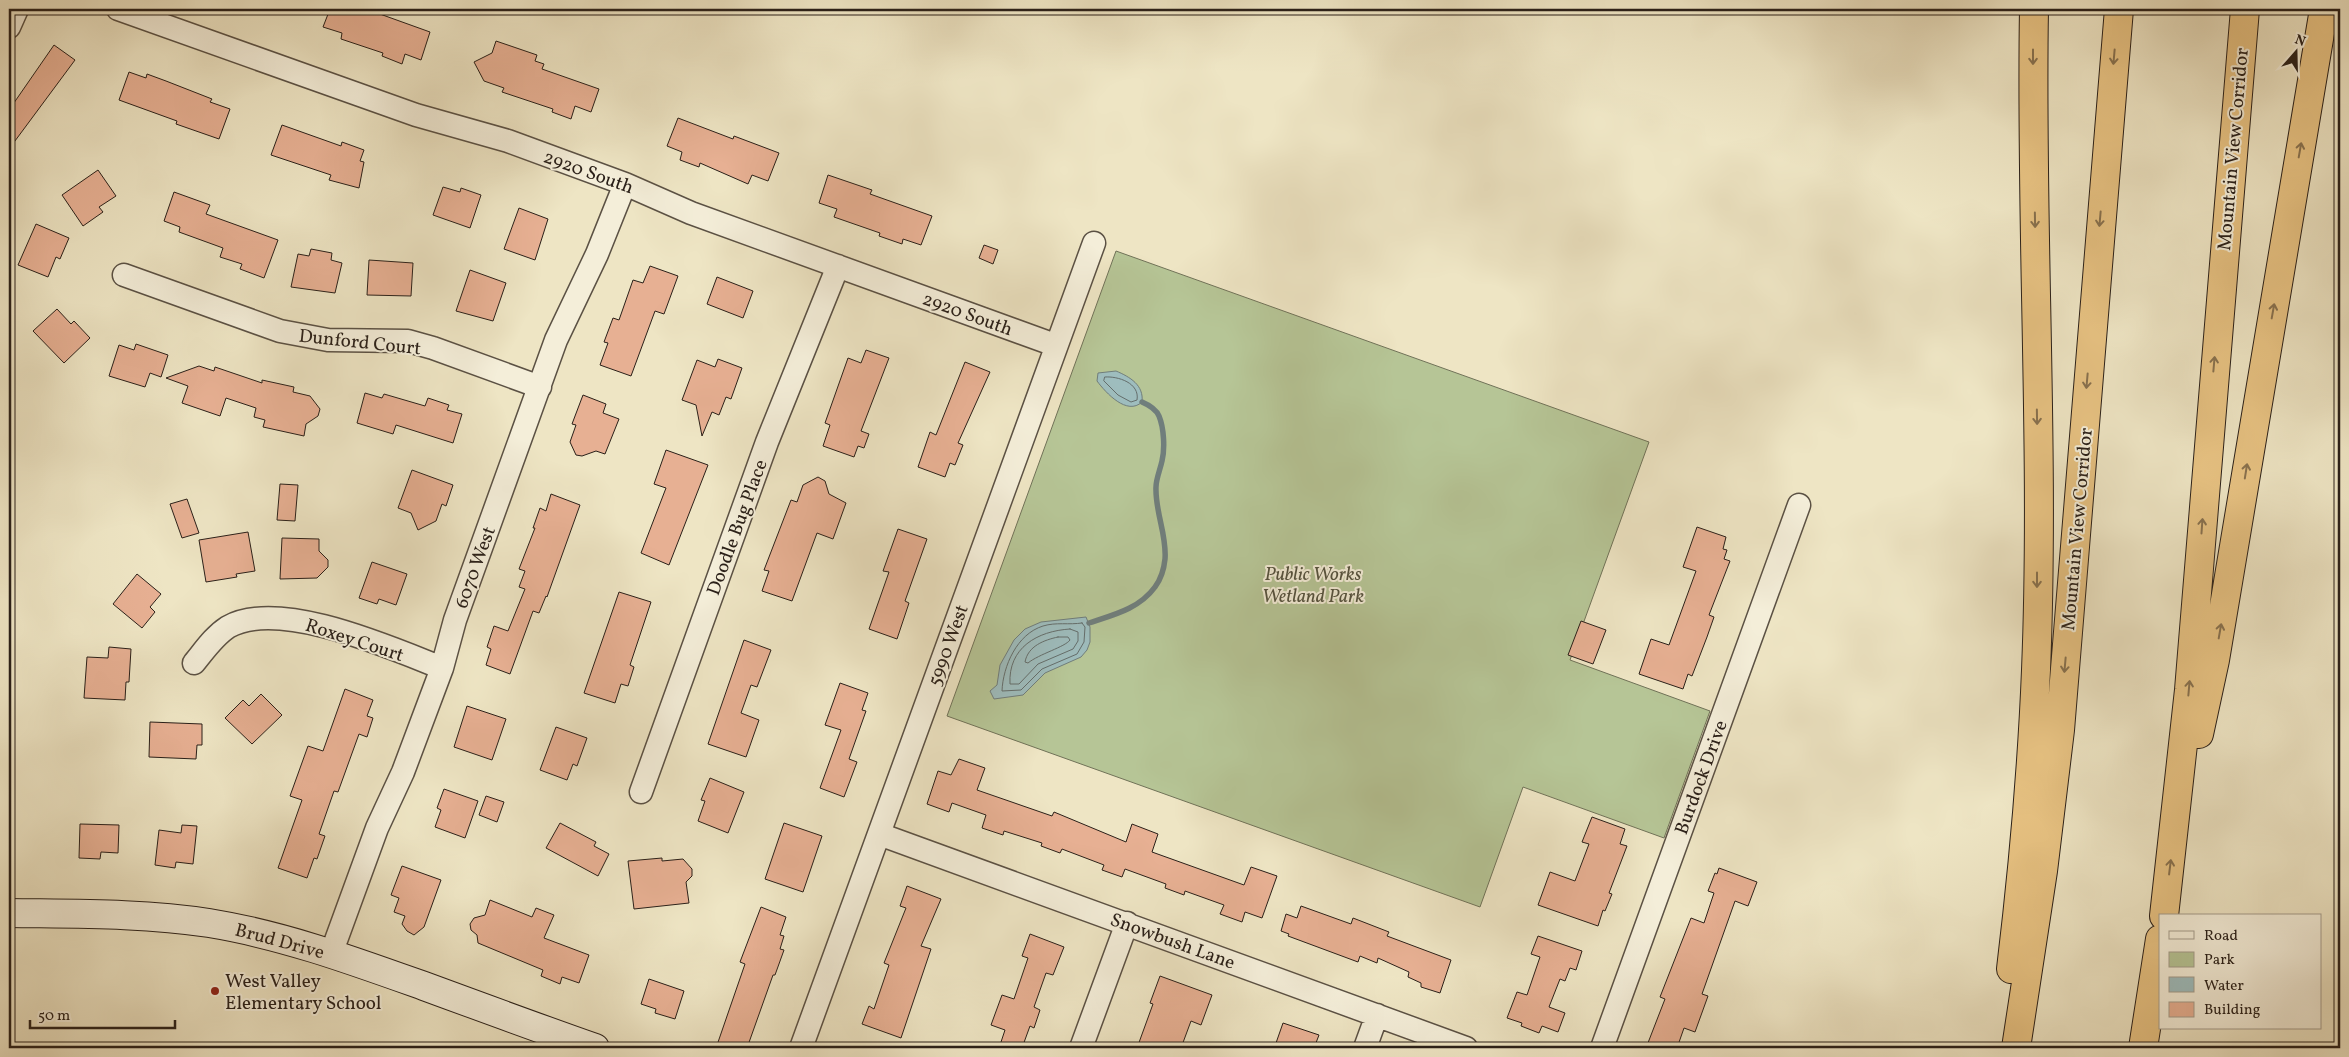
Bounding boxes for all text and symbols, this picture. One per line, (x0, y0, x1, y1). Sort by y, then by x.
north arrow (2272, 28, 2322, 78)
text: N (2292, 31, 2308, 52)
street label: Mountain View Corridor (2212, 47, 2256, 252)
one-way arrow (2028, 49, 2038, 65)
one-way arrow (2109, 49, 2119, 65)
one-way arrow (2296, 143, 2306, 159)
street label: 2920 South (540, 145, 637, 201)
one-way arrow (2096, 211, 2105, 227)
one-way arrow (2030, 212, 2040, 228)
street label: 2920 South (919, 287, 1016, 343)
one-way arrow (2269, 303, 2279, 319)
street label: Dunford Court (297, 324, 423, 362)
one-way arrow (2210, 357, 2219, 373)
one-way arrow (2083, 373, 2092, 389)
one-way arrow (2032, 409, 2042, 425)
street label: Mountain View Corridor (2056, 427, 2100, 632)
street label: Doodle Bug Place (701, 456, 775, 599)
one-way arrow (2242, 463, 2252, 479)
one-way arrow (2197, 519, 2207, 535)
street label: 6070 West (449, 523, 503, 612)
park label: Public Works Wetland Park (1262, 562, 1364, 610)
one-way arrow (2032, 572, 2042, 588)
street label: 5990 West (922, 601, 976, 690)
street label: Roxey Court (302, 613, 407, 669)
one-way arrow (2215, 624, 2225, 640)
one-way arrow (2060, 657, 2070, 673)
one-way arrow (2184, 681, 2194, 697)
street label: Burdock Drive (1669, 717, 1735, 838)
one-way arrow (2165, 860, 2175, 876)
street label: Snowbush Lane (1106, 907, 1238, 977)
legend (2159, 914, 2322, 1030)
street label: Brud Drive (232, 918, 327, 966)
text: Road (2204, 926, 2238, 947)
text: Park (2204, 950, 2235, 971)
place label: West Valley Elementary School (225, 969, 382, 1017)
text: Water (2204, 976, 2244, 997)
marker: West Valley Elementary School (209, 985, 221, 997)
scale bar (30, 997, 175, 1029)
text: Building (2204, 1000, 2261, 1021)
text: 50 m (38, 1006, 70, 1027)

